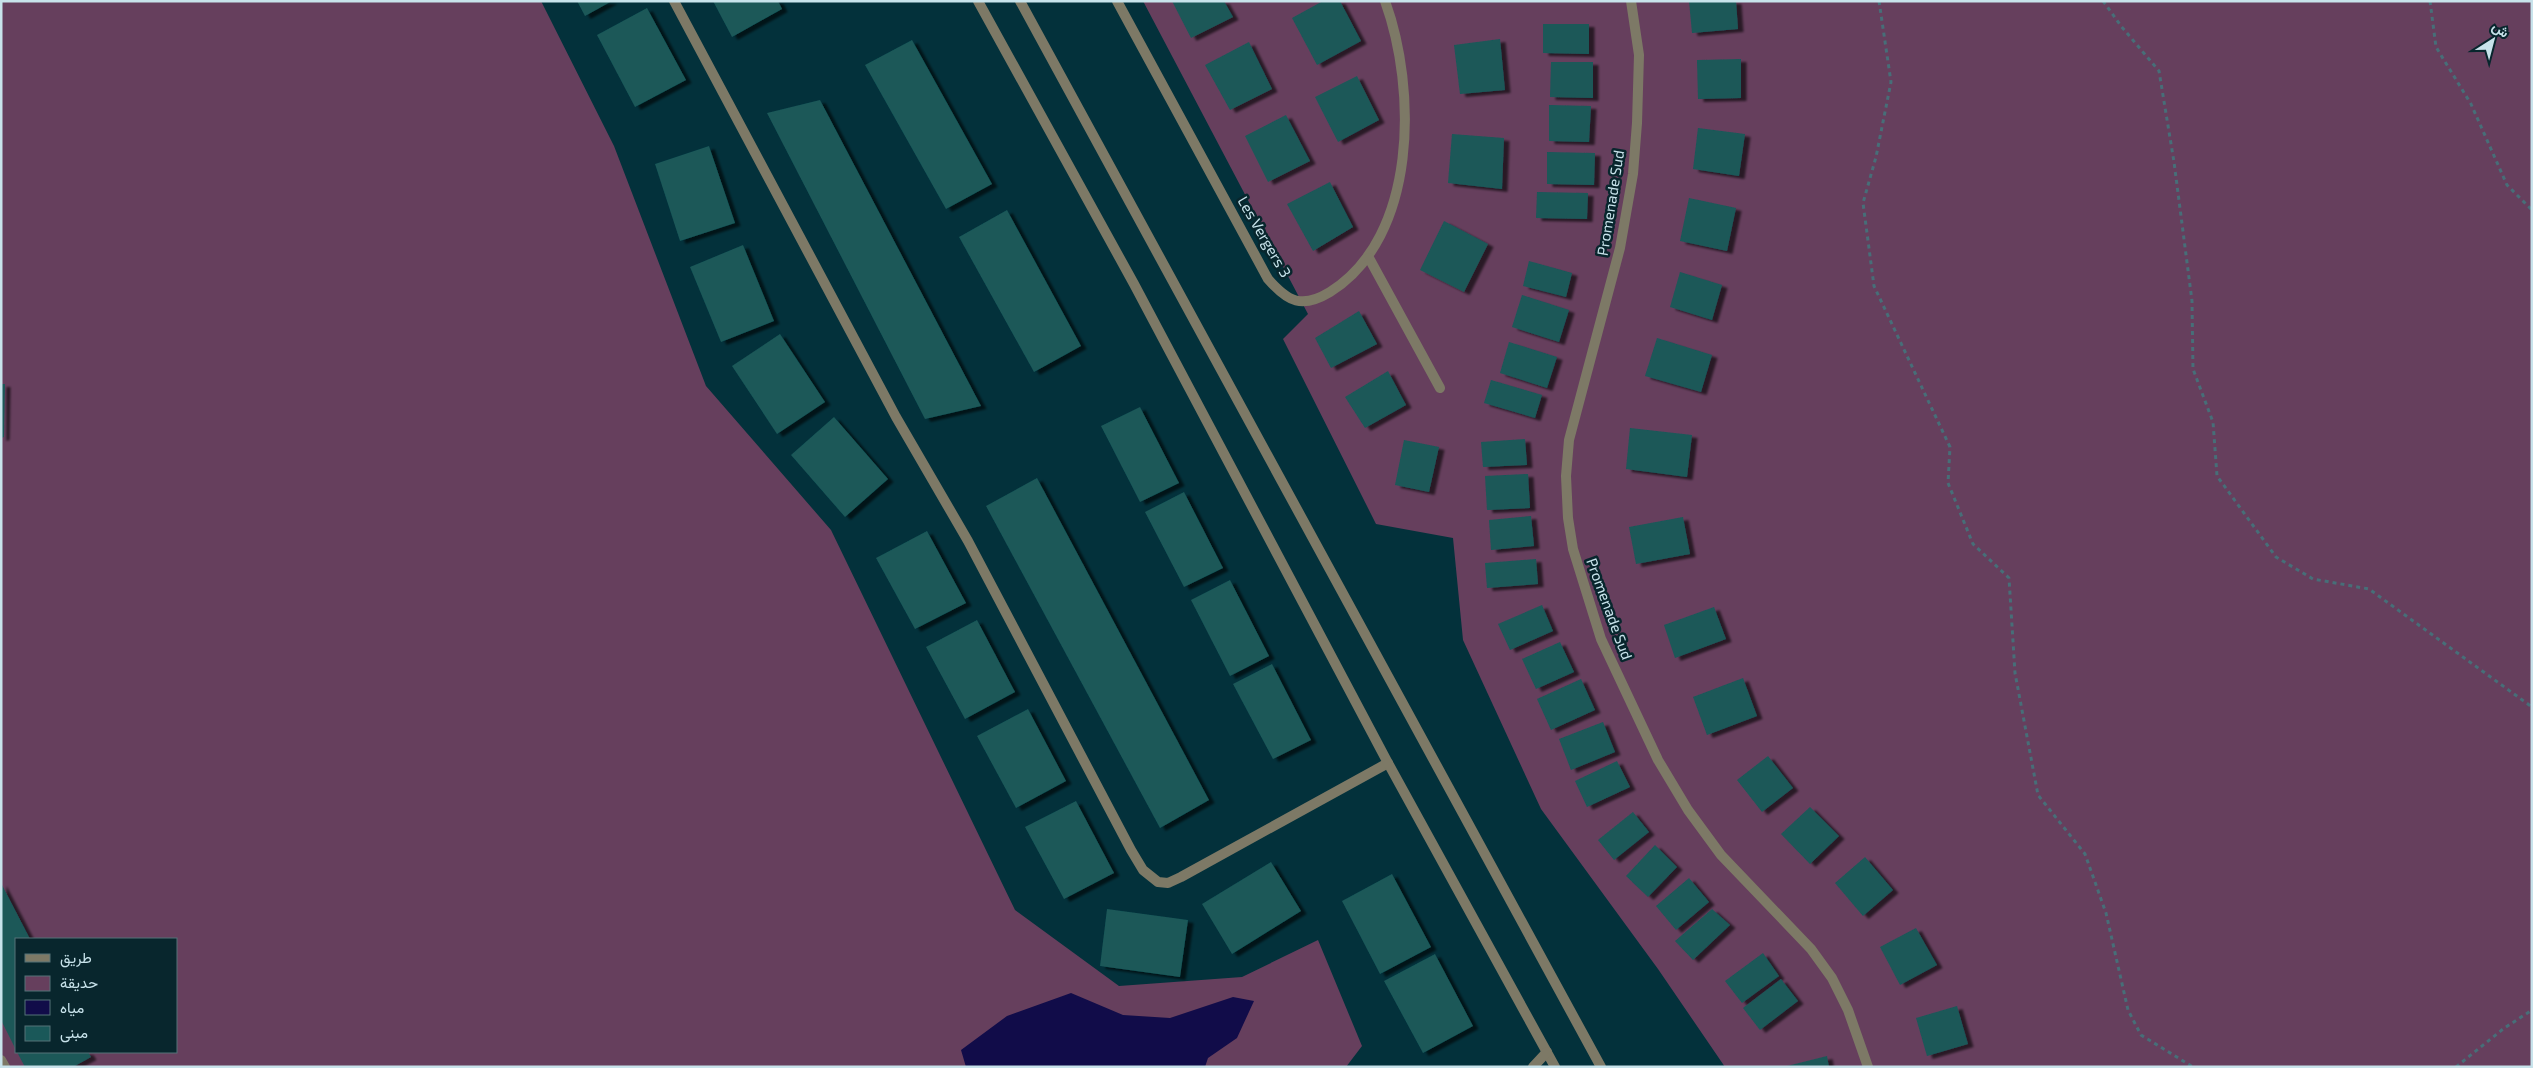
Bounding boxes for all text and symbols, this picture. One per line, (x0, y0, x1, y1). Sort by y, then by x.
north arrow (2468, 15, 2518, 65)
text: ش (2489, 17, 2513, 42)
street label: Promenade Sud (1593, 149, 1627, 257)
street label: Les Vergers 3 (1234, 193, 1295, 280)
street label: Promenade Sud (1583, 555, 1637, 662)
legend (15, 938, 178, 1053)
text: طريق (60, 948, 92, 968)
text: حديقة (60, 973, 98, 992)
text: مياه (60, 998, 84, 1017)
text: مبنى (60, 1023, 88, 1043)

